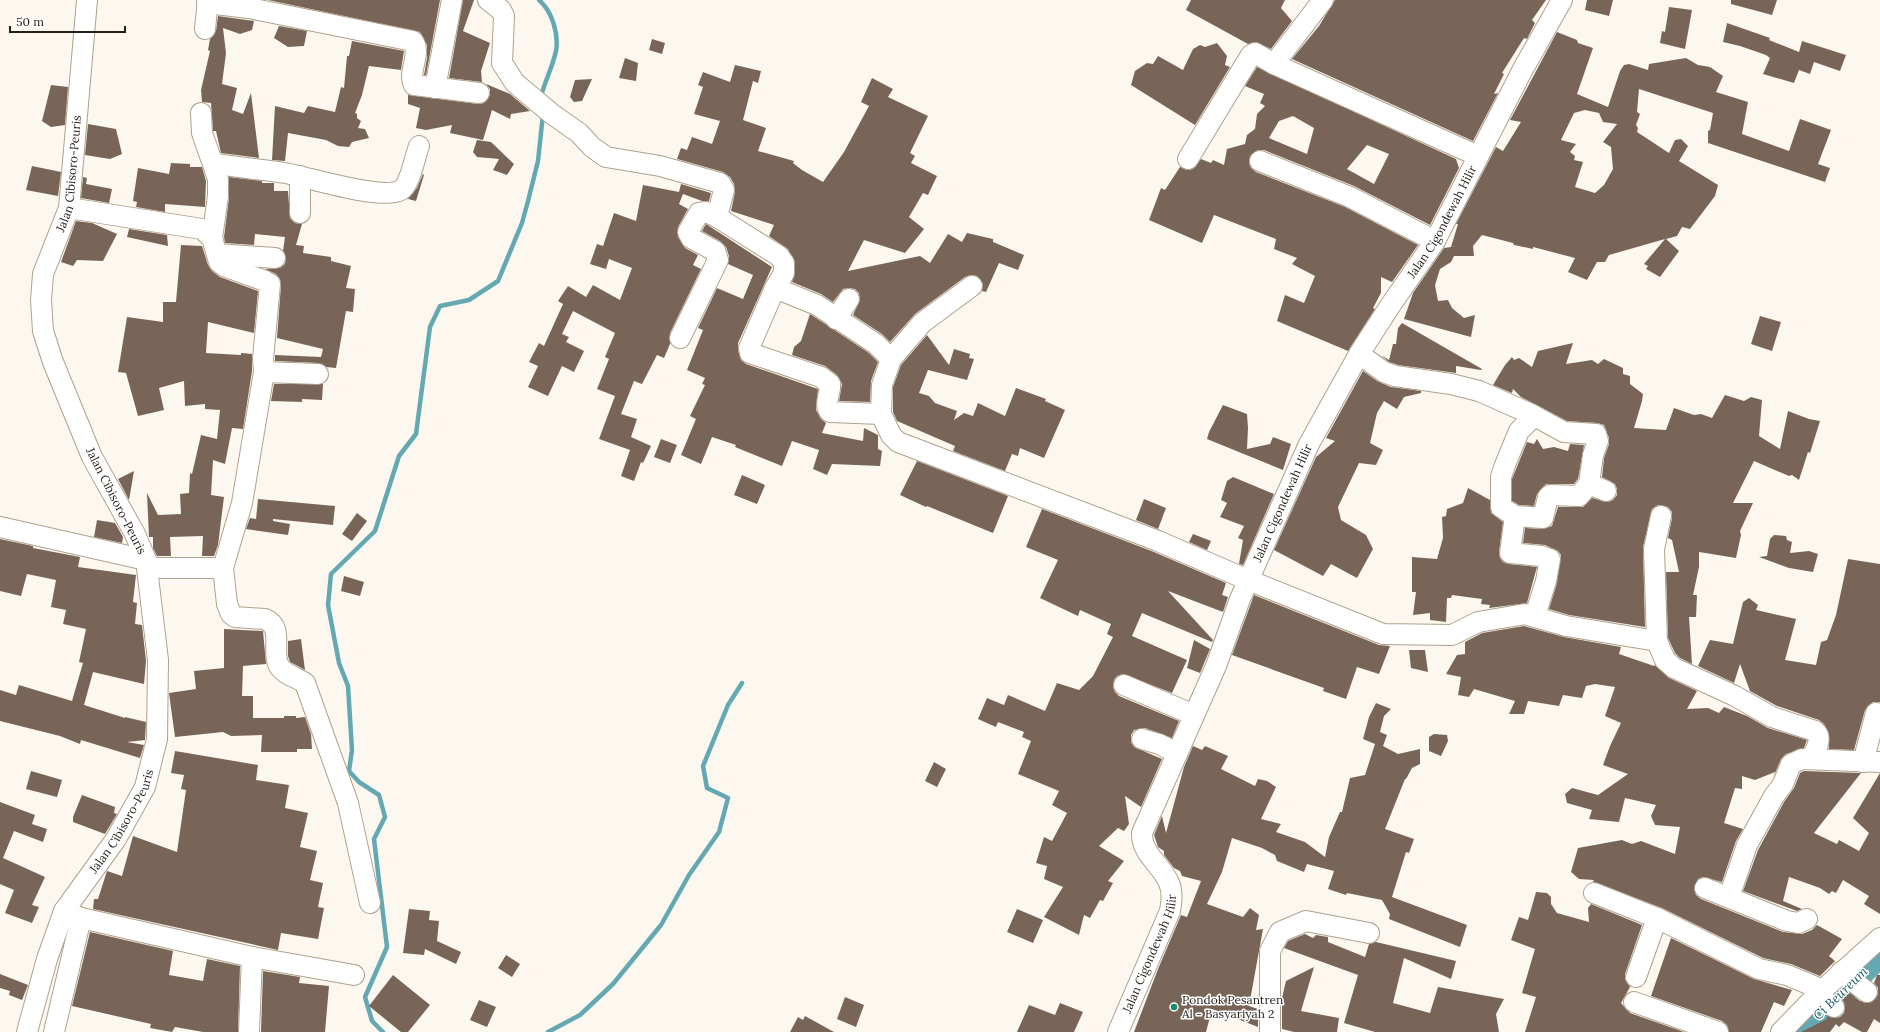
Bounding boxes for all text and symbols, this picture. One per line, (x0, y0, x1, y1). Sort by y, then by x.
scale bar (10, 8, 125, 34)
text: 50 m (16, 14, 44, 29)
street label: Jalan Cibisoro-Peuris (52, 114, 84, 235)
street label: Jalan Cigondewah Hilir (1403, 162, 1480, 281)
street label: Jalan Cigondewah Hilir (1249, 441, 1315, 565)
street label: Jalan Cibisoro-Peuris (83, 444, 150, 557)
street label: Jalan Cibisoro-Peuris (85, 767, 156, 877)
street label: Jalan Cigondewah Hilir (1119, 893, 1179, 1016)
water label: Ci Beureum (1809, 963, 1872, 1024)
place label: Pondok Pesantren Al - Basyariyah 2 (1181, 992, 1283, 1021)
marker: Pondok Pesantren Al - Basyariyah 2 (1169, 1002, 1179, 1012)

